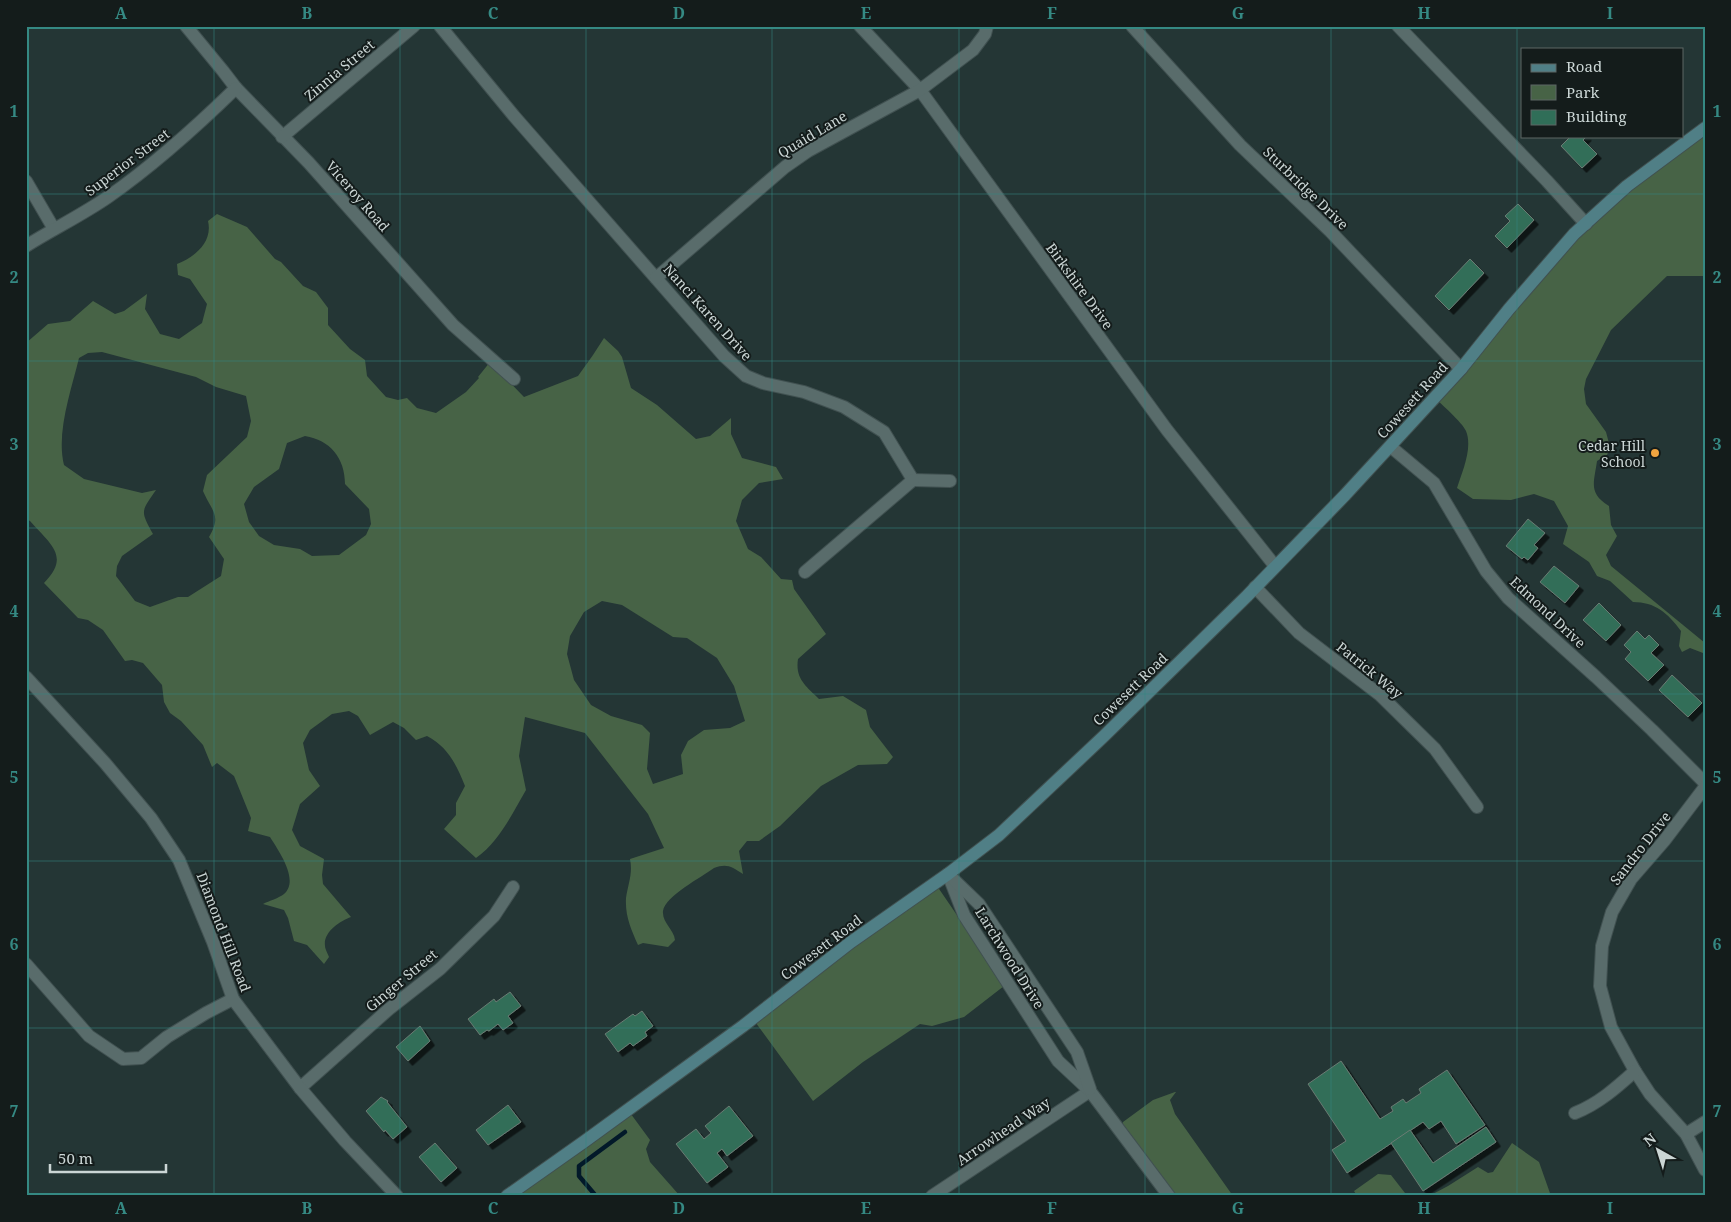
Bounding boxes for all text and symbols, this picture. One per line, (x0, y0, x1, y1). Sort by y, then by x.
text: A (115, 2, 128, 24)
text: B (302, 2, 313, 24)
text: C (488, 2, 499, 24)
text: D (673, 2, 685, 24)
text: E (861, 2, 871, 24)
text: F (1047, 2, 1057, 24)
text: G (1232, 2, 1244, 24)
text: H (1417, 2, 1431, 24)
text: I (1607, 2, 1613, 24)
street label: Zinnia Street (300, 35, 378, 105)
legend (1521, 48, 1684, 138)
text: Road (1566, 56, 1602, 76)
text: Park (1566, 82, 1600, 102)
text: 1 (9, 100, 19, 122)
text: 1 (1712, 100, 1722, 122)
street label: Quaid Lane (774, 106, 850, 162)
text: Building (1566, 106, 1627, 126)
street label: Superior Street (81, 124, 173, 200)
street label: Sturbridge Drive (1259, 142, 1353, 234)
street label: Viceroy Road (322, 157, 394, 236)
street label: Birkshire Drive (1042, 239, 1118, 333)
street label: Nanci Karen Drive (659, 260, 757, 364)
text: 2 (9, 266, 19, 288)
text: 2 (1712, 266, 1722, 288)
street label: Cowesett Road (1372, 357, 1452, 443)
text: 3 (9, 433, 19, 455)
text: 3 (1712, 433, 1722, 455)
place label: Cedar Hill School (1578, 436, 1646, 471)
marker: Cedar Hill School (1649, 447, 1661, 459)
street label: Edmond Drive (1506, 572, 1590, 652)
text: 4 (9, 600, 19, 622)
text: 4 (1712, 600, 1722, 622)
street label: Patrick Way (1333, 637, 1407, 703)
street label: Cowesett Road (1088, 648, 1172, 730)
text: 5 (9, 766, 19, 788)
text: 5 (1712, 766, 1722, 788)
street label: Sandro Drive (1605, 807, 1675, 889)
street label: Diamond Hill Road (192, 869, 256, 995)
street label: Larchwood Drive (971, 904, 1049, 1012)
street label: Cowesett Road (776, 910, 866, 984)
text: 6 (9, 933, 19, 955)
text: 6 (1712, 933, 1722, 955)
street label: Ginger Street (361, 944, 441, 1015)
street label: Arrowhead Way (953, 1093, 1054, 1169)
text: 7 (9, 1100, 19, 1122)
text: 7 (1712, 1100, 1722, 1122)
north arrow (1634, 1124, 1684, 1174)
text: N (1639, 1129, 1660, 1150)
scale bar (50, 1142, 166, 1174)
text: 50 m (58, 1148, 93, 1168)
text: A (115, 1197, 128, 1219)
text: B (302, 1197, 313, 1219)
text: C (488, 1197, 499, 1219)
text: D (673, 1197, 685, 1219)
text: E (861, 1197, 871, 1219)
text: F (1047, 1197, 1057, 1219)
text: G (1232, 1197, 1244, 1219)
text: H (1417, 1197, 1431, 1219)
text: I (1607, 1197, 1613, 1219)

